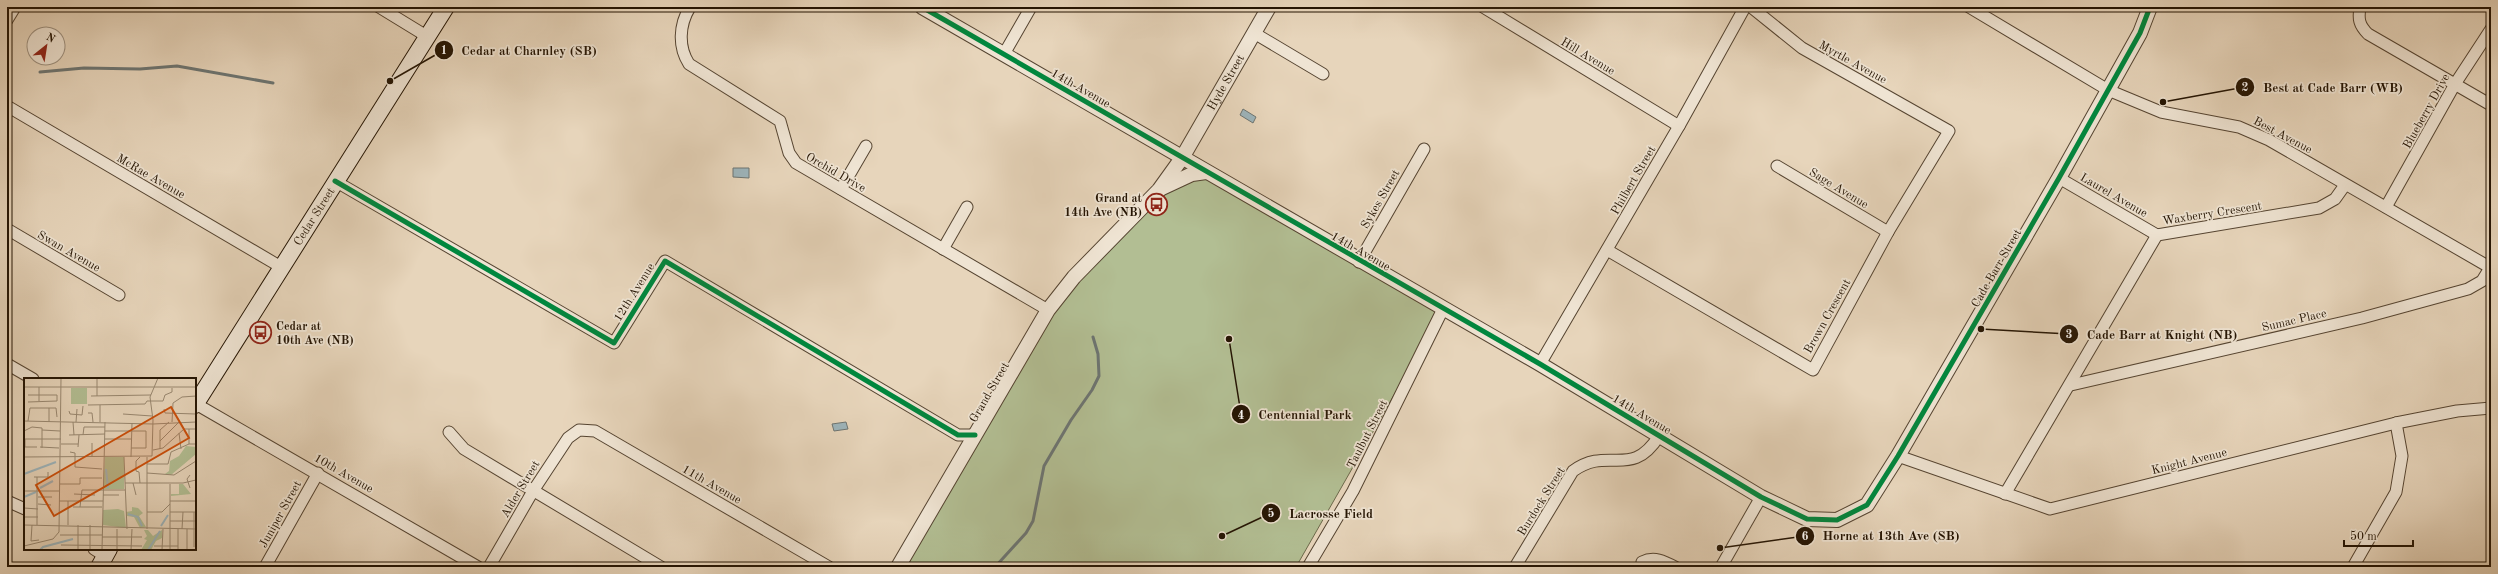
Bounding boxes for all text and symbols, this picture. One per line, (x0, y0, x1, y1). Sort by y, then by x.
north arrow (26, 26, 66, 66)
text: N (44, 32, 57, 46)
street label: Hill Avenue (1558, 36, 1617, 78)
callout: Cedar at Charnley (SB) (434, 38, 605, 63)
street label: Myrtle Avenue (1816, 39, 1889, 87)
text: 1 (441, 45, 447, 57)
text: Cedar at Charnley (SB) (461, 45, 597, 58)
street label: Hyde Street (1206, 53, 1247, 113)
street label: 14th Avenue (1049, 67, 1113, 111)
street label: Blueberry Drive (2401, 72, 2453, 151)
callout: Best at Cade Barr (WB) (2235, 75, 2411, 100)
text: 2 (2242, 82, 2249, 94)
text: Best at Cade Barr (WB) (2263, 82, 2403, 95)
street label: Best Avenue (2251, 115, 2314, 157)
street label: Philbert Street (1609, 144, 1658, 217)
street label: Orchid Drive (804, 151, 868, 195)
street label: McRae Avenue (114, 152, 187, 201)
street label: Sage Avenue (1807, 167, 1871, 211)
street label: Sykes Street (1359, 168, 1403, 231)
street label: Laurel Avenue (2078, 172, 2150, 220)
street label: Cedar Street (292, 186, 337, 248)
bus stop icon: Grand at 14th Ave (NB) (1144, 192, 1170, 218)
place label: Grand at 14th Ave (NB) (1064, 193, 1143, 219)
street label: Waxberry Crescent (2162, 200, 2263, 228)
street label: Cade Barr Street (1970, 227, 2024, 310)
street label: Swan Avenue (35, 229, 102, 275)
street label: 14th Avenue (1329, 230, 1393, 274)
street label: 12th Avenue (612, 261, 658, 324)
street label: Brown Crescent (1802, 277, 1853, 356)
street label: Sumac Place (2261, 308, 2328, 334)
bus stop icon: Cedar at 10th Ave (NB) (248, 320, 274, 346)
place label: Cedar at 10th Ave (NB) (276, 321, 354, 347)
callout: Cade Barr at Knight (NB) (2059, 322, 2245, 347)
text: 3 (2066, 329, 2073, 341)
text: Cade Barr at Knight (NB) (2087, 329, 2237, 342)
street label: Grand Street (968, 360, 1012, 425)
inset map (24, 378, 196, 550)
street label: 14th Avenue (1610, 393, 1673, 437)
street label: Taulbut Street (1345, 398, 1390, 471)
callout: Centennial Park (1231, 402, 1360, 427)
text: Centennial Park (1258, 409, 1352, 422)
text: 4 (1238, 410, 1245, 422)
street label: Knight Avenue (2150, 447, 2229, 477)
street label: 10th Avenue (312, 452, 376, 496)
street label: Alder Street (499, 459, 543, 520)
street label: 11th Avenue (680, 463, 744, 507)
street label: Burdock Street (1516, 465, 1568, 538)
street label: Juniper Street (258, 479, 304, 550)
callout: Lacrosse Field (1261, 501, 1381, 526)
text: 5 (1268, 507, 1275, 520)
text: Lacrosse Field (1289, 508, 1373, 521)
scale bar (2344, 522, 2413, 548)
callout: Horne at 13th Ave (SB) (1795, 523, 1968, 548)
text: Horne at 13th Ave (SB) (1822, 530, 1960, 543)
text: 50 m (2350, 530, 2377, 543)
text: 6 (1802, 531, 1809, 543)

